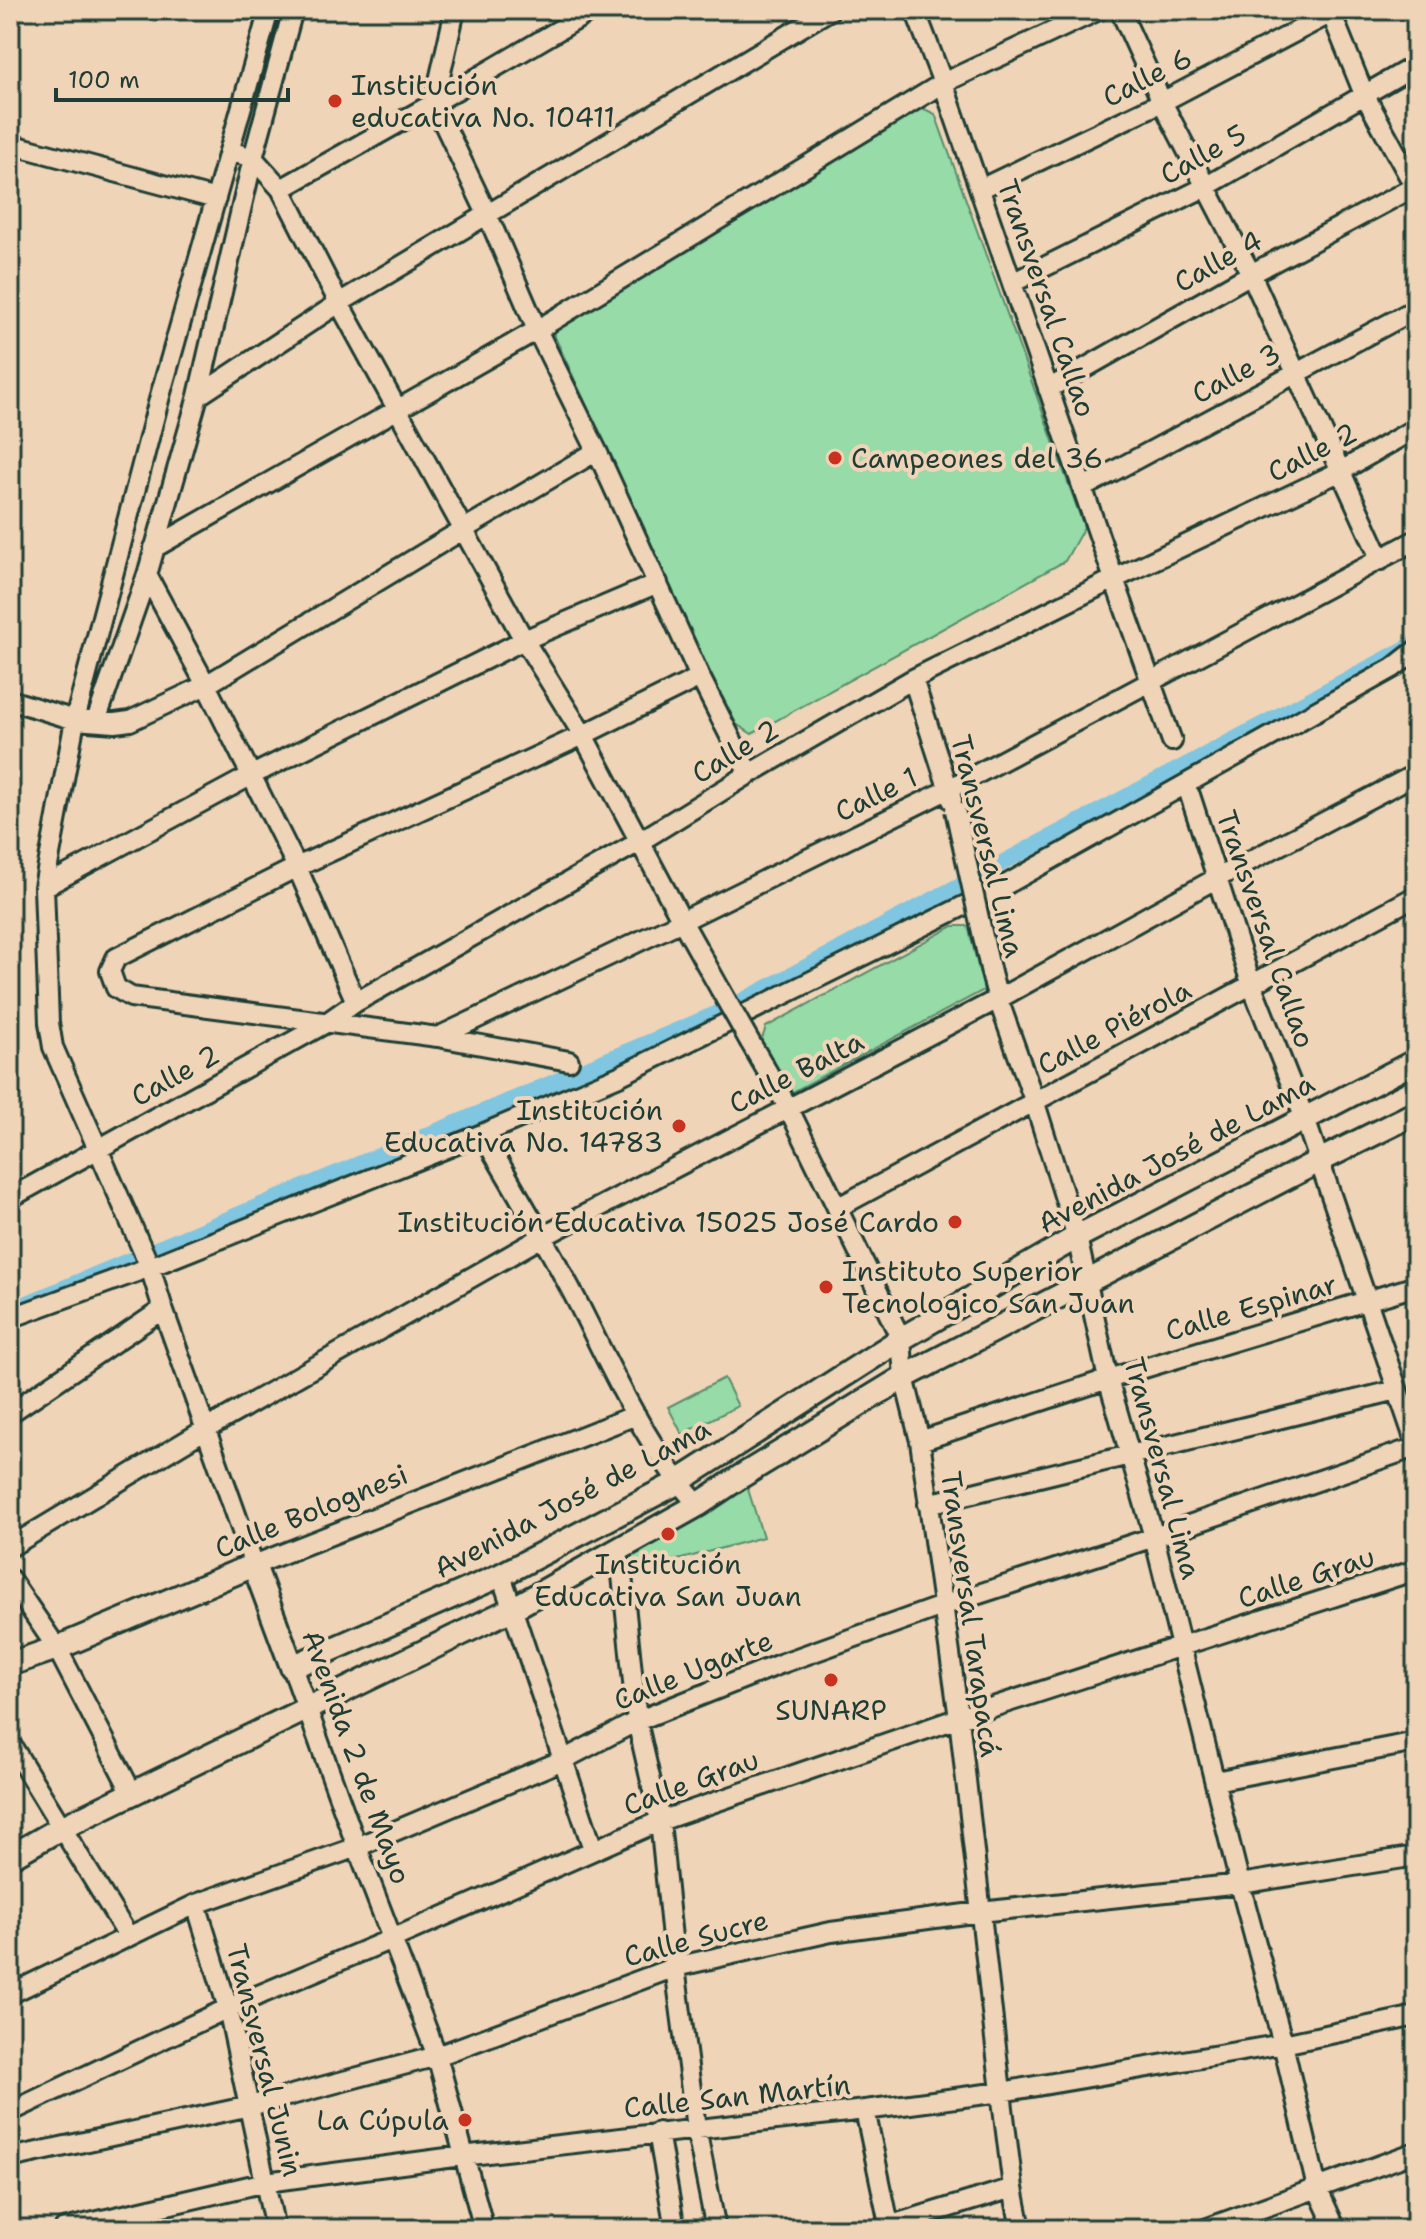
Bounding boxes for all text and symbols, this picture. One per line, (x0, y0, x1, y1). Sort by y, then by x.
street label: Calle 6 (1096, 38, 1198, 116)
scale bar (56, 52, 288, 102)
text: 100 m (68, 64, 140, 96)
place label: Institución educativa No. 10411 (351, 66, 615, 136)
marker: Institución educativa No. 10411 (326, 92, 344, 110)
street label: Calle 5 (1153, 115, 1253, 193)
street label: Transversal Callao (988, 174, 1106, 422)
street label: Calle 4 (1167, 221, 1269, 301)
street label: Calle 3 (1185, 334, 1287, 412)
street label: Calle 2 (1261, 413, 1363, 491)
place label: Campeones del 36 (851, 439, 1103, 477)
marker: Campeones del 36 (826, 449, 844, 467)
street label: Calle 2 (684, 710, 786, 792)
street label: Transversal Lima (942, 731, 1034, 961)
street label: Calle 1 (828, 758, 924, 830)
street label: Transversal Callao (1207, 805, 1325, 1053)
street label: Calle Piérola (1030, 970, 1198, 1084)
street label: Calle Balta (722, 1022, 870, 1122)
street label: Calle 2 (124, 1035, 226, 1115)
street label: Avenida José de Lama (1031, 1064, 1321, 1242)
place label: Institución Educativa No. 14783 (384, 1091, 663, 1161)
marker: Institución Educativa No. 14783 (670, 1117, 688, 1135)
place label: Institución Educativa 15025 José Cardo (397, 1203, 939, 1241)
marker: Institución Educativa 15025 José Cardo (946, 1213, 964, 1231)
place label: Instituto Superior Tecnologico San Juan (842, 1252, 1135, 1322)
street label: Calle Espinar (1161, 1264, 1341, 1350)
marker: Instituto Superior Tecnologico San Juan (817, 1278, 835, 1296)
street label: Transversal Lima (1115, 1353, 1211, 1583)
street label: Avenida José de Lama (427, 1409, 717, 1587)
street label: Calle Bolognesi (209, 1455, 413, 1567)
street label: Transversal Tarapacá (932, 1469, 1010, 1759)
marker: Institución Educativa San Juan (659, 1525, 677, 1543)
street label: Calle Grau (1233, 1537, 1379, 1617)
place label: Institución Educativa San Juan (534, 1545, 802, 1615)
street label: Calle Ugarte (608, 1621, 778, 1719)
street label: Avenida 2 de Mayo (293, 1625, 421, 1889)
marker: SUNARP (822, 1671, 840, 1689)
place label: SUNARP (775, 1691, 887, 1729)
street label: Calle Grau (618, 1740, 764, 1824)
street label: Calle Sucre (620, 1900, 772, 1976)
street label: Transversal Junin (218, 1940, 312, 2180)
street label: Calle San Martín (622, 2065, 852, 2127)
place label: La Cúpula (317, 2101, 449, 2139)
marker: La Cúpula (456, 2111, 474, 2129)

